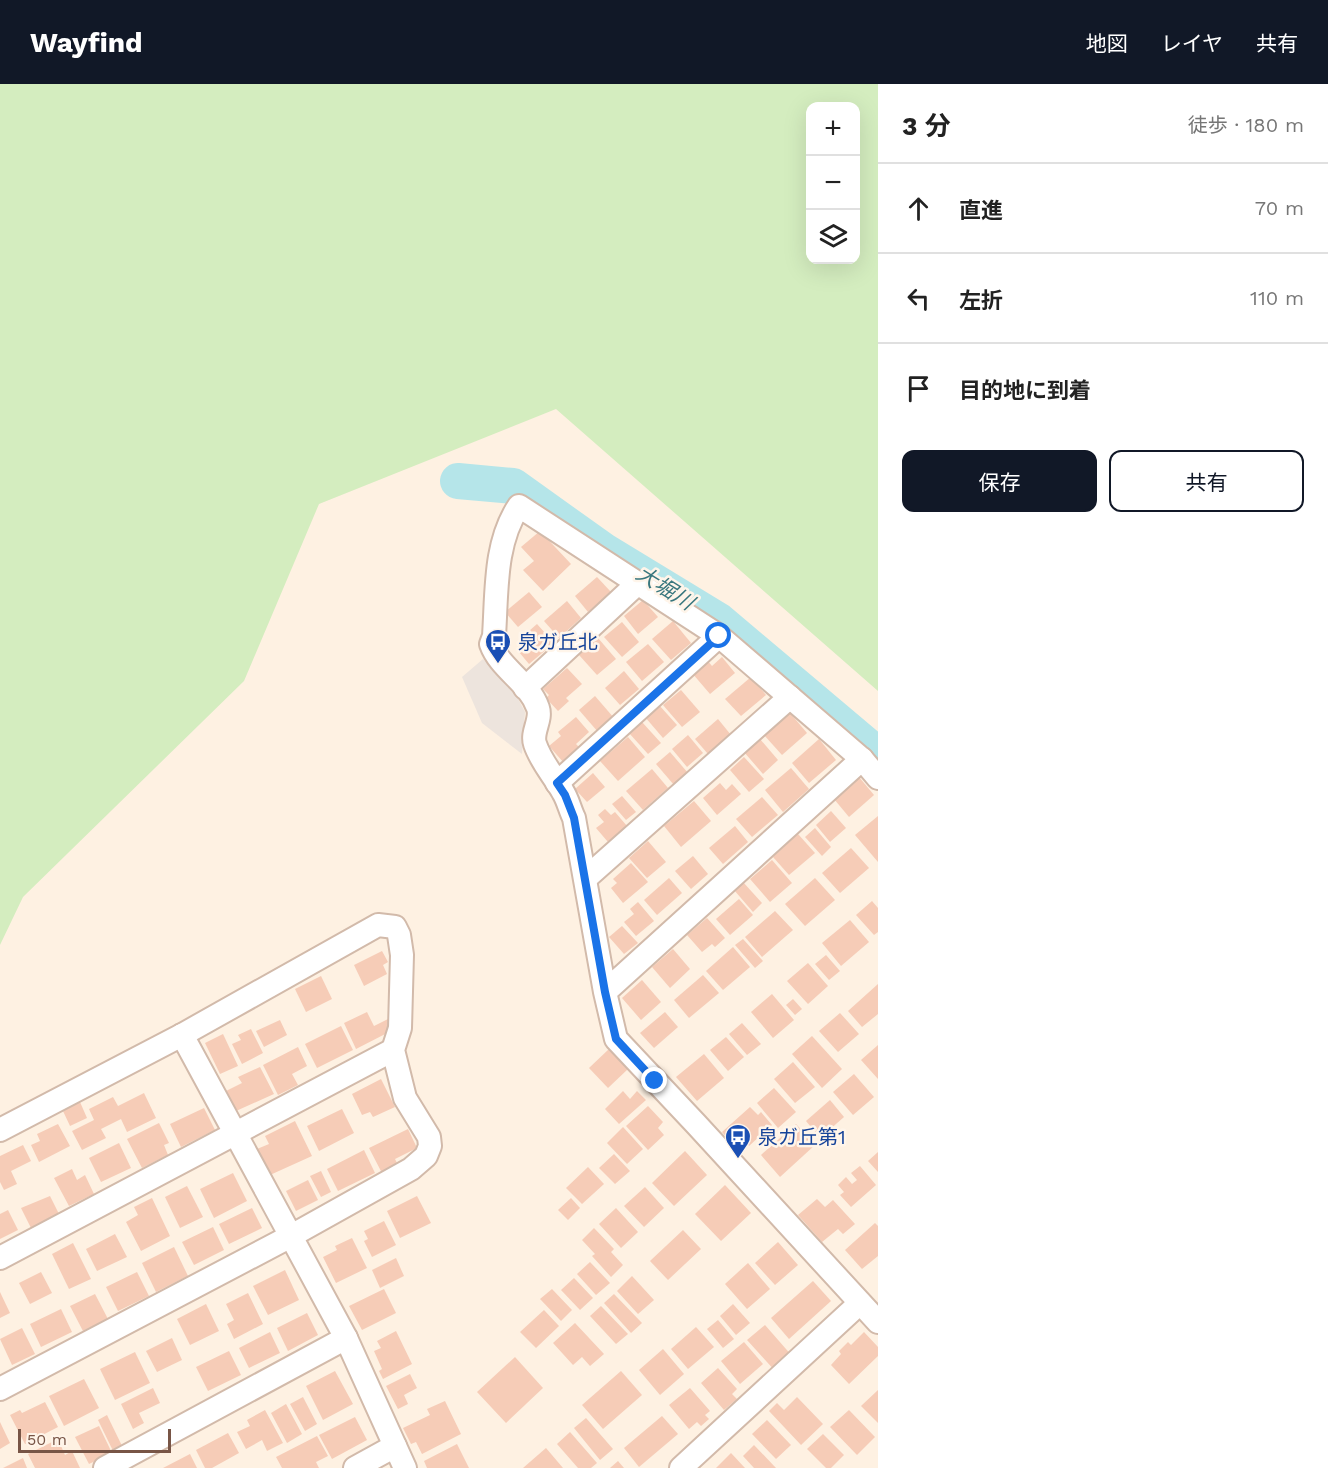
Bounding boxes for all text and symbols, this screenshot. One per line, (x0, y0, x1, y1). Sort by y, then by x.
text: Wayfind (30, 26, 143, 59)
text: 地図 (1086, 31, 1128, 56)
text: レイヤ (1161, 31, 1223, 56)
text: 共有 (1256, 31, 1298, 56)
map controls (806, 102, 860, 264)
button: + (806, 102, 860, 156)
text: 3 分 (902, 111, 951, 141)
text: 徒歩 · 180 m (1188, 113, 1304, 137)
button: − (806, 156, 860, 210)
icon: ahead (902, 192, 935, 225)
text: 70 m (1255, 196, 1304, 220)
text: 直進 (959, 198, 1003, 223)
button: layers (806, 210, 860, 264)
icon: left (902, 282, 935, 315)
text: 110 m (1250, 286, 1304, 310)
text: 左折 (959, 288, 1003, 313)
icon: arrive (902, 372, 935, 405)
text: 目的地に到着 (959, 378, 1091, 403)
button: 保存 (902, 450, 1097, 512)
button: 共有 (1109, 450, 1304, 512)
water label: 大堀川 (632, 560, 700, 616)
route start (705, 622, 731, 648)
bus stop icon: 泉ガ丘北 (483, 627, 513, 665)
place label: 泉ガ丘北 (518, 630, 598, 654)
route end (641, 1067, 667, 1093)
bus stop icon: 泉ガ丘第1 (723, 1122, 753, 1160)
place label: 泉ガ丘第1 (758, 1125, 846, 1149)
scale bar (18, 1426, 171, 1454)
text: 50 m (27, 1430, 67, 1449)

